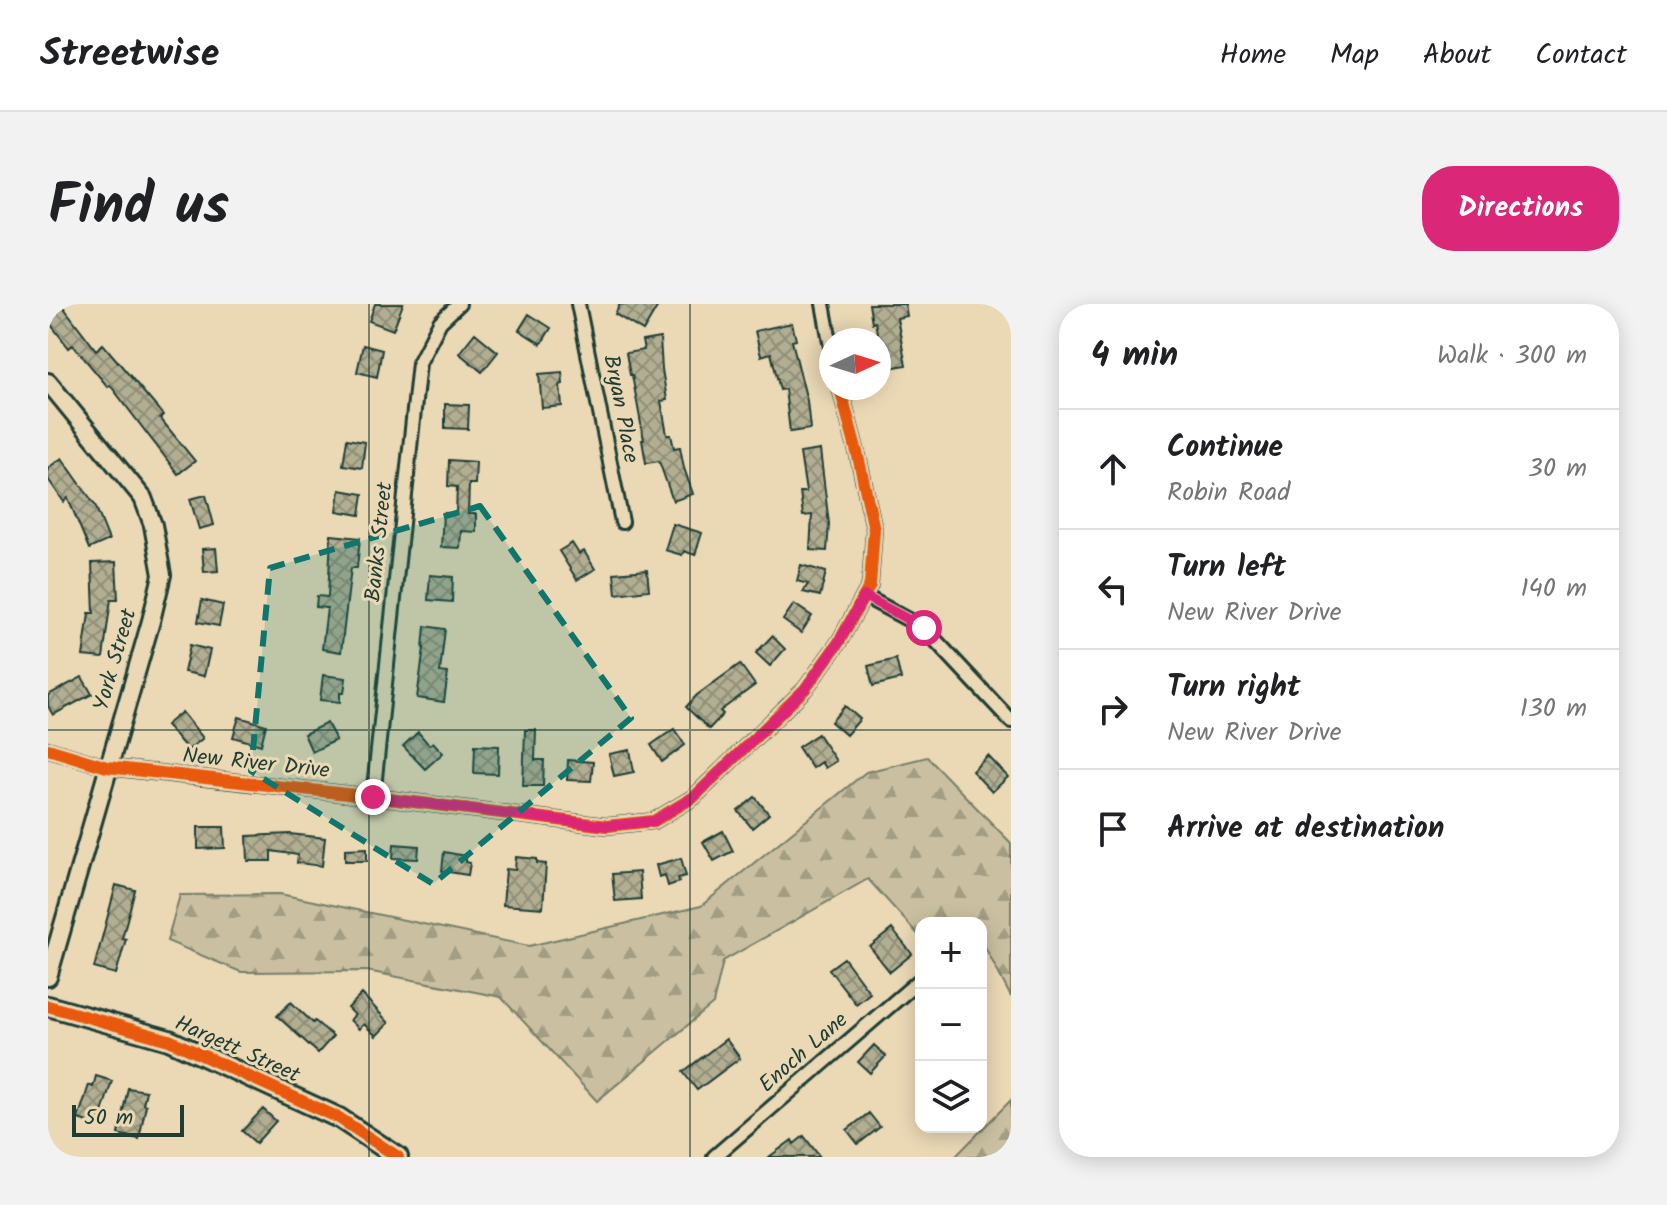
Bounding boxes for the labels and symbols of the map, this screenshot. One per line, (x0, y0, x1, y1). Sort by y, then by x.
north arrow (819, 328, 891, 400)
street label: Bryan Place (592, 352, 648, 466)
street label: Banks Street (356, 480, 404, 604)
street label: York Street (85, 604, 147, 715)
route start (906, 610, 942, 646)
street label: New River Drive (181, 739, 331, 789)
route end (355, 779, 391, 815)
street label: Enoch Lane (751, 1004, 857, 1102)
street label: Hargett Street (169, 1007, 306, 1094)
scale bar (72, 1101, 184, 1137)

